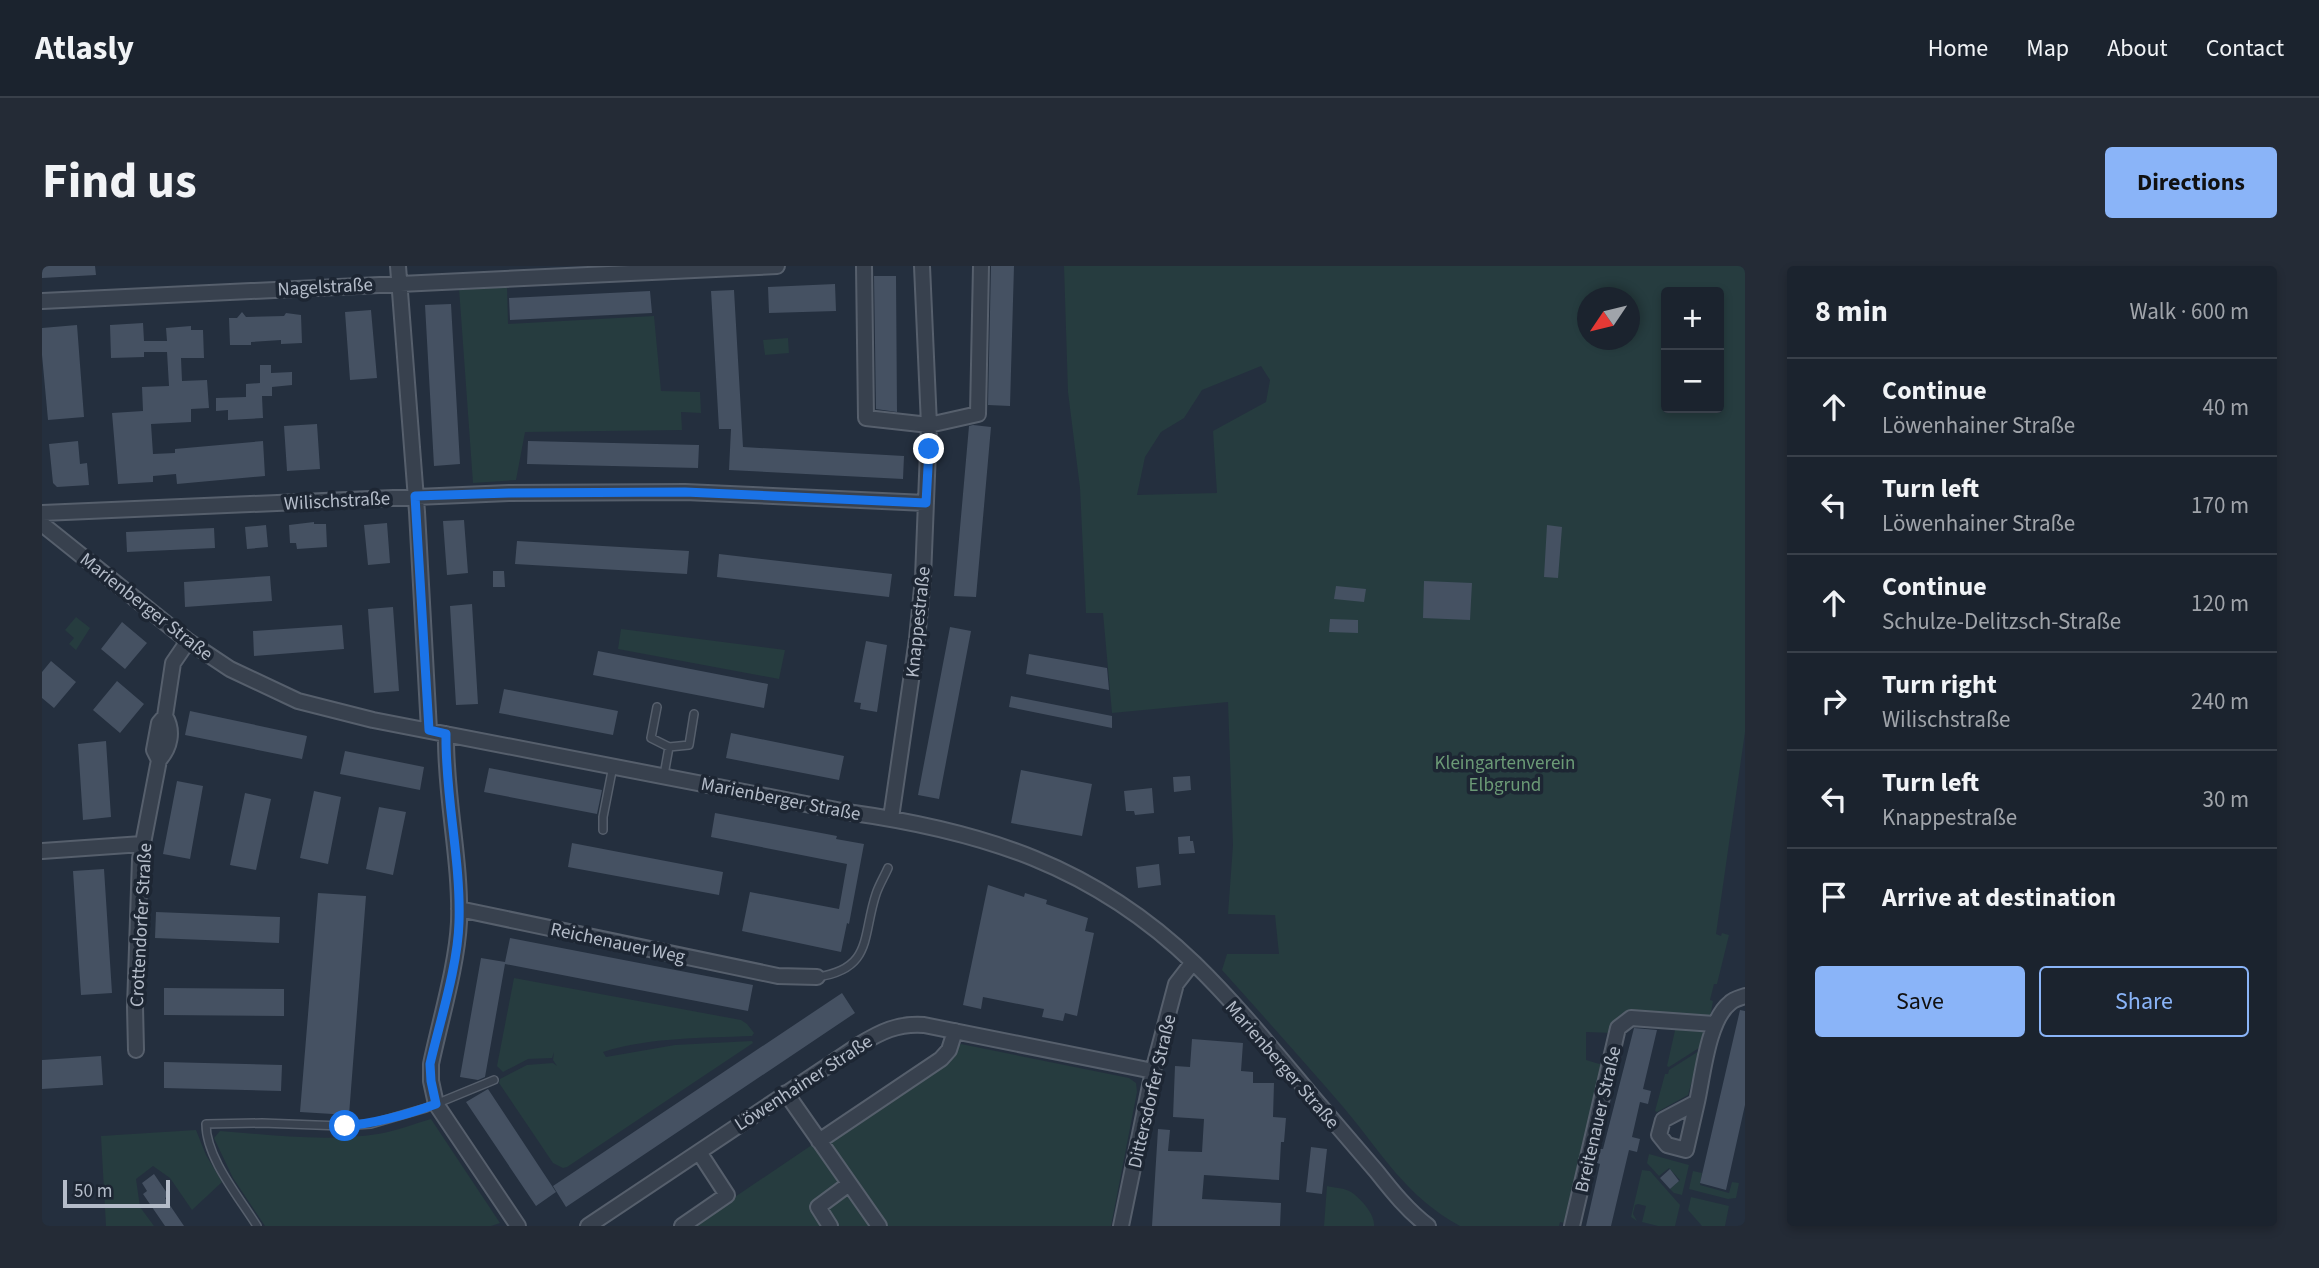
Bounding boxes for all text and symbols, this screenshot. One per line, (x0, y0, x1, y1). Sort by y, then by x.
text: Atlasly (35, 25, 134, 72)
text: Home (1928, 31, 1988, 66)
text: Map (2026, 31, 2069, 66)
text: About (2107, 31, 2168, 66)
text: Contact (2206, 31, 2284, 66)
text: Find us (42, 147, 197, 217)
button: Directions (2105, 147, 2277, 218)
street label: Nagelstraße (277, 272, 373, 303)
north arrow (1577, 287, 1640, 350)
map controls (1661, 287, 1724, 413)
button: + (1661, 287, 1724, 350)
text: 8 min (1815, 290, 1888, 333)
text: Walk · 600 m (2130, 295, 2249, 328)
button: − (1661, 350, 1724, 413)
text: Continue (1882, 372, 1987, 409)
icon: ahead (1815, 388, 1853, 426)
text: 40 m (2202, 391, 2249, 424)
text: Löwenhainer Straße (1882, 409, 2075, 442)
route end (913, 433, 944, 464)
text: Turn left (1882, 470, 1979, 507)
street label: Wilischstraße (283, 485, 391, 518)
icon: left (1815, 486, 1853, 524)
text: 170 m (2191, 489, 2249, 522)
text: Löwenhainer Straße (1882, 507, 2075, 540)
street label: Marienberger Straße (74, 547, 218, 668)
street label: Knappestraße (899, 565, 938, 679)
text: Continue (1882, 568, 1987, 605)
icon: ahead (1815, 584, 1853, 622)
text: 120 m (2191, 587, 2249, 620)
text: Schulze-Delitzsch-Straße (1882, 605, 2121, 638)
text: Turn right (1882, 666, 1997, 703)
icon: right (1815, 682, 1853, 720)
text: 240 m (2191, 685, 2249, 718)
text: Wilischstraße (1882, 703, 2011, 736)
park label: Kleingartenverein Elbgrund (1435, 750, 1575, 799)
text: Turn left (1882, 764, 1979, 801)
street label: Marienberger Straße (699, 771, 863, 828)
icon: left (1815, 780, 1853, 818)
text: 30 m (2202, 783, 2249, 816)
text: Knappestraße (1882, 801, 2017, 834)
street label: Crottendorfer Straße (124, 842, 159, 1008)
icon: arrive (1815, 878, 1853, 916)
text: Arrive at destination (1882, 879, 2116, 916)
street label: Reichenauer Weg (548, 916, 688, 971)
button: Save (1815, 966, 2025, 1037)
button: Share (2039, 966, 2249, 1037)
street label: Marienberger Straße (1218, 995, 1345, 1135)
street label: Dittersdorfer Straße (1122, 1012, 1183, 1171)
street label: Löwenhainer Straße (730, 1028, 878, 1138)
street label: Breitenauer Straße (1568, 1043, 1628, 1195)
route start (329, 1110, 360, 1141)
scale bar (63, 1177, 170, 1209)
text: 50 m (74, 1178, 112, 1205)

